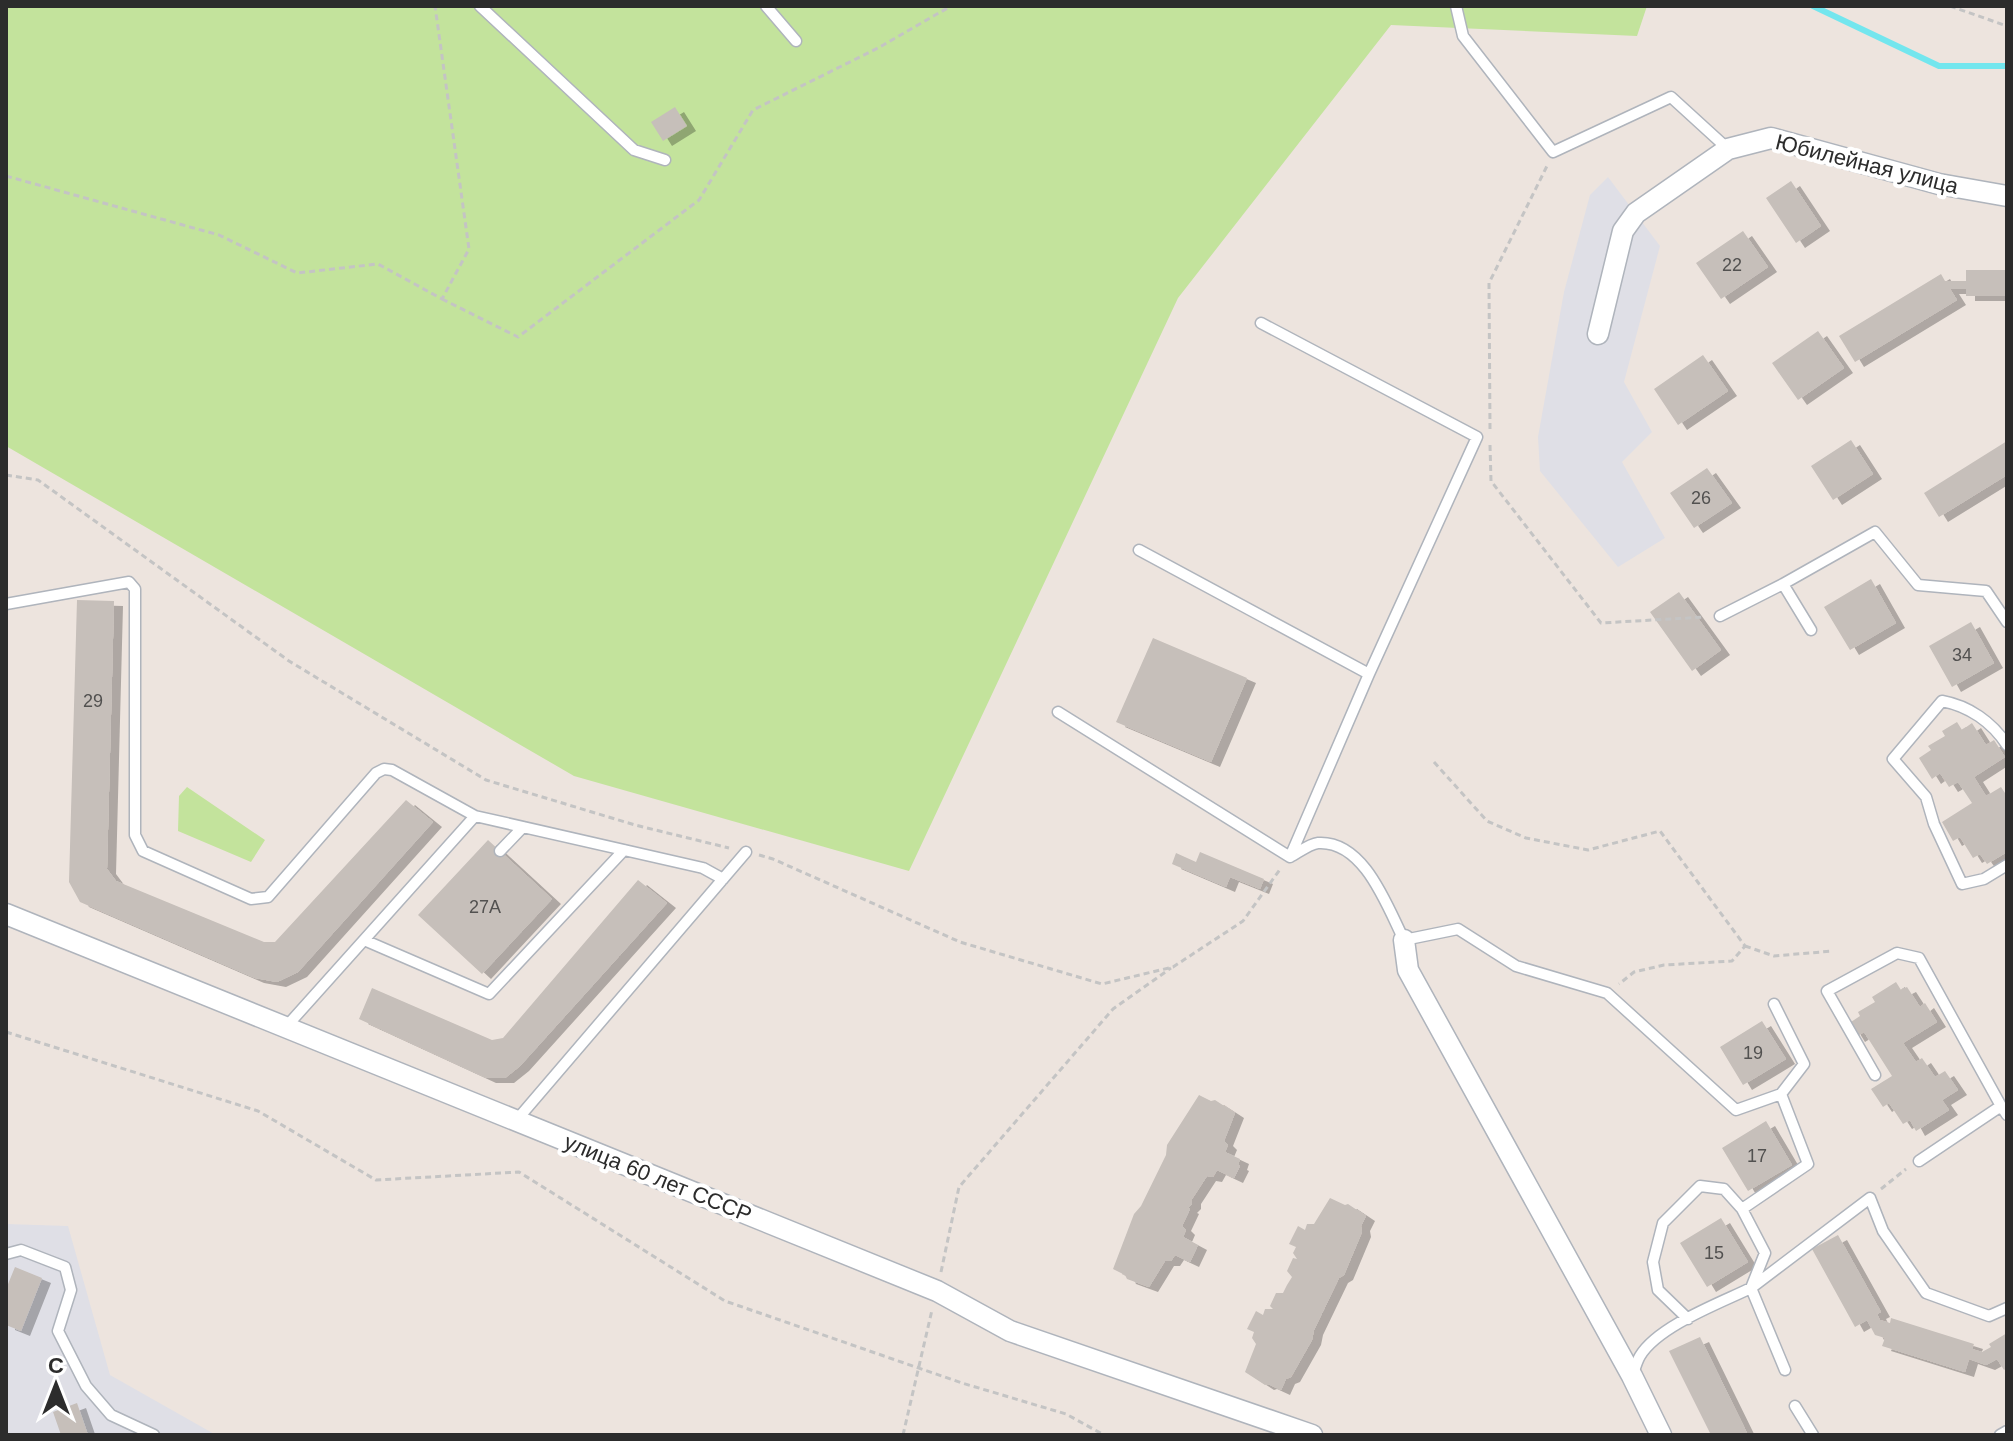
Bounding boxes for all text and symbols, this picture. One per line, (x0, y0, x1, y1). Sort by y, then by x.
street label: Юбилейная улица (1773, 129, 1962, 199)
house number: 22 (1722, 255, 1742, 275)
house number: 26 (1691, 488, 1711, 508)
house number: 34 (1952, 645, 1972, 665)
house number: 29 (83, 691, 103, 711)
house number: 27А (469, 897, 501, 917)
house number: 19 (1743, 1043, 1763, 1063)
street label: улица 60 лет СССР (561, 1129, 755, 1227)
house number: 17 (1747, 1146, 1767, 1166)
house number: 15 (1704, 1243, 1724, 1263)
north arrow (16, 1345, 96, 1425)
text: С (48, 1353, 64, 1378)

